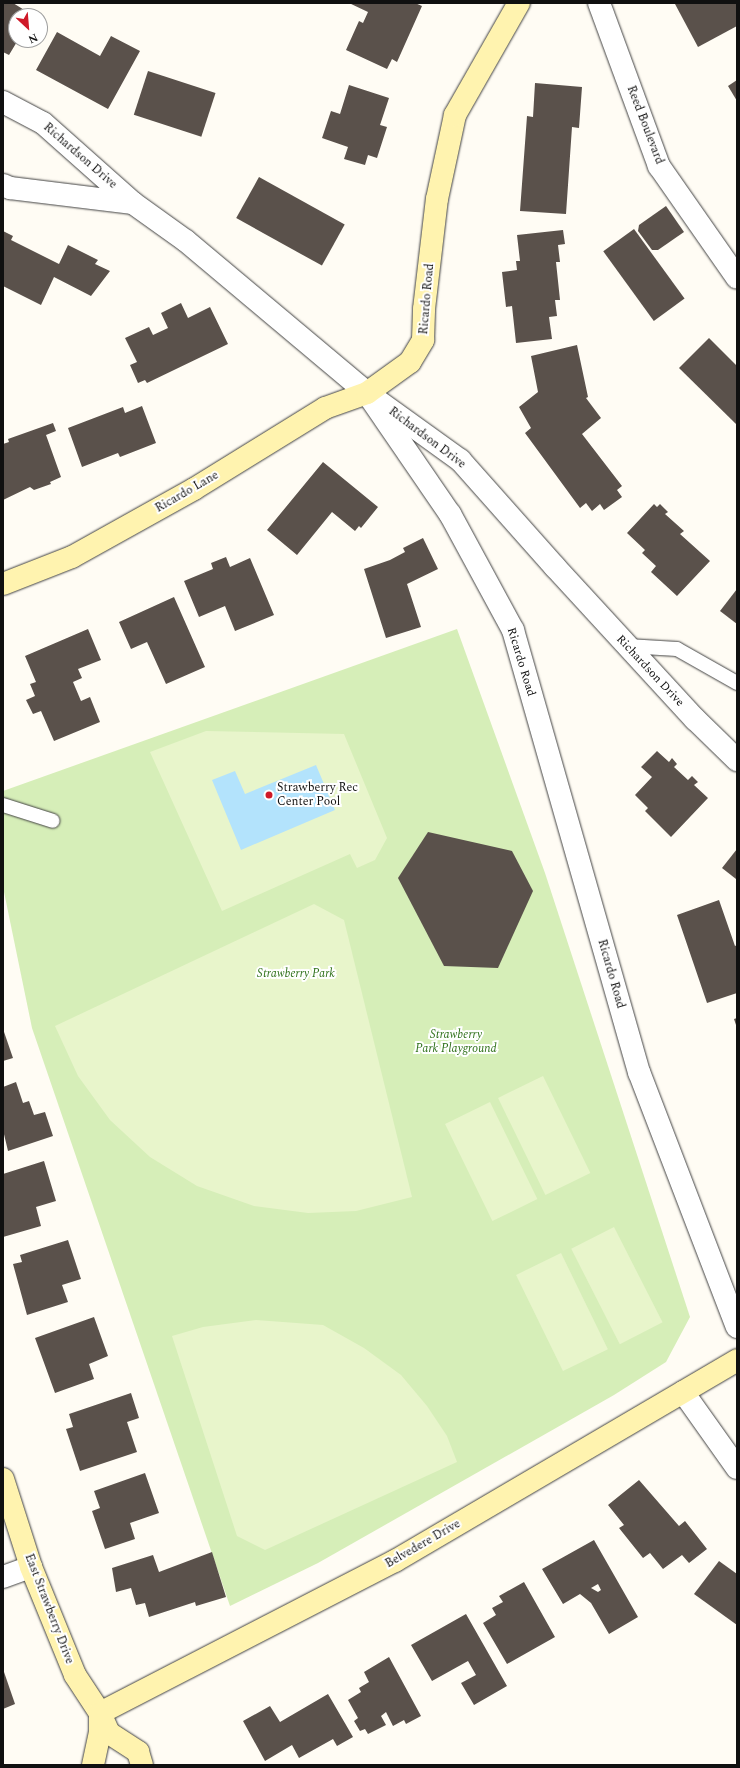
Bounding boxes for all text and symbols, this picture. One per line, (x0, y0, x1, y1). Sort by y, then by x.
north arrow (8, 8, 48, 48)
text: N (25, 29, 41, 48)
street label: Reed Boulevard (623, 84, 667, 166)
street label: Richardson Drive (40, 120, 120, 192)
street label: Ricardo Road (417, 263, 437, 335)
street label: Richardson Drive (386, 404, 468, 472)
street label: Ricardo Lane (153, 468, 221, 516)
street label: Ricardo Road (504, 626, 538, 698)
street label: Richardson Drive (613, 632, 687, 710)
place label: Strawberry Rec Center Pool (277, 781, 358, 809)
marker: Strawberry Rec Center Pool (264, 790, 274, 800)
street label: Ricardo Road (594, 938, 628, 1010)
park label: Strawberry Park (257, 967, 335, 981)
park label: Strawberry Park Playground (415, 1028, 497, 1056)
street label: Belvedere Drive (383, 1517, 463, 1571)
street label: East Strawberry Drive (21, 1552, 77, 1666)

